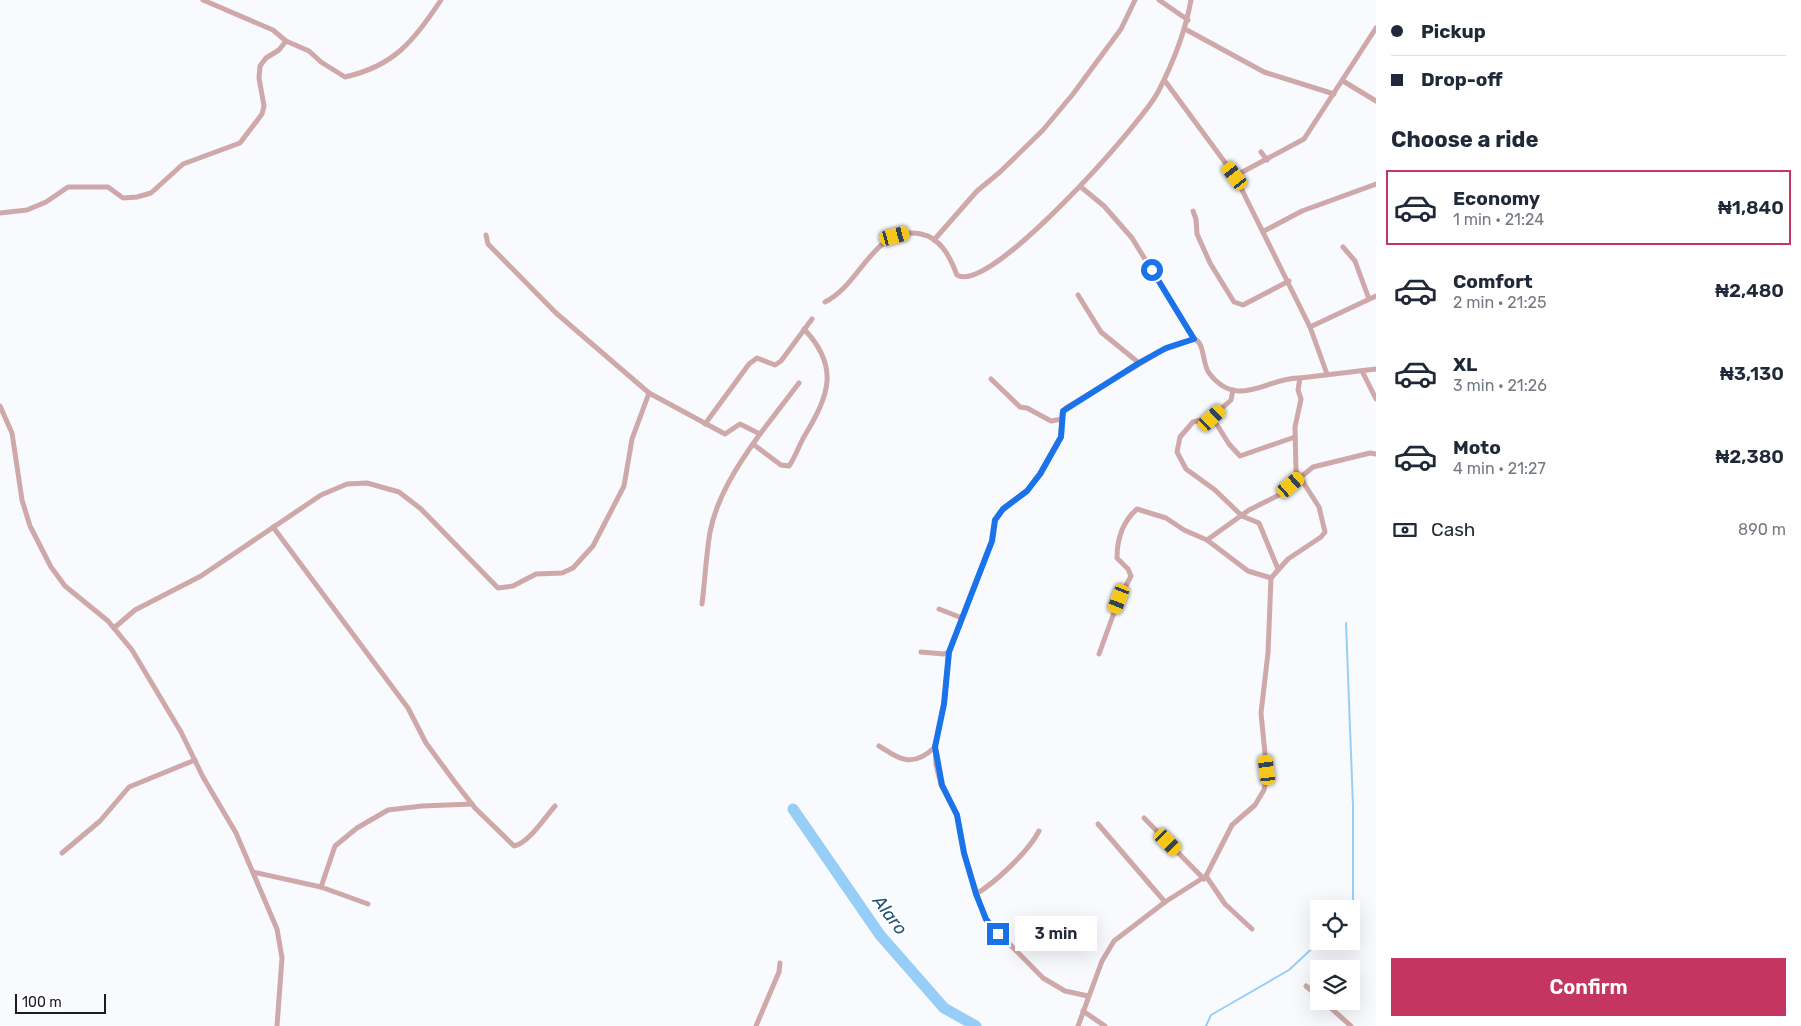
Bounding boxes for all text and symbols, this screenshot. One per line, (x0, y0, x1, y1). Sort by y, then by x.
text: Pickup (1421, 20, 1486, 43)
text: Drop-off (1421, 68, 1503, 91)
text: Choose a ride (1391, 126, 1538, 153)
car (1219, 160, 1250, 192)
icon: car (1393, 185, 1438, 230)
text: Economy (1453, 187, 1540, 210)
text: ₦1,840 (1718, 196, 1784, 219)
text: 1 min · 21:24 (1453, 210, 1544, 229)
car (878, 225, 911, 247)
route start (1141, 259, 1163, 281)
icon: car (1393, 268, 1438, 313)
text: Comfort (1453, 270, 1533, 293)
text: ₦2,480 (1715, 279, 1784, 302)
text: 2 min · 21:25 (1453, 293, 1546, 312)
icon: car (1393, 351, 1438, 396)
text: XL (1453, 353, 1477, 376)
text: ₦3,130 (1720, 362, 1784, 385)
text: 3 min · 21:26 (1453, 376, 1547, 395)
car (1195, 402, 1228, 434)
icon: car (1393, 434, 1438, 479)
text: Moto (1453, 436, 1501, 459)
text: ₦2,380 (1716, 445, 1784, 468)
text: 4 min · 21:27 (1453, 459, 1546, 478)
car (1274, 469, 1307, 501)
icon: cash (1391, 516, 1419, 544)
text: Cash (1431, 518, 1475, 541)
text: 890 m (1738, 520, 1786, 539)
car (1106, 582, 1131, 616)
car (1257, 754, 1276, 786)
car (1152, 826, 1183, 858)
water label: Alaro (867, 890, 912, 939)
map controls (1310, 900, 1360, 1010)
button: locate (1310, 900, 1360, 950)
callout: 3 min (1016, 916, 1098, 952)
route end (987, 923, 1009, 945)
text: 3 min (1035, 924, 1077, 943)
button: Confirm (1391, 958, 1786, 1016)
button: layers (1310, 960, 1360, 1010)
scale bar (15, 991, 106, 1014)
text: 100 m (22, 994, 62, 1011)

